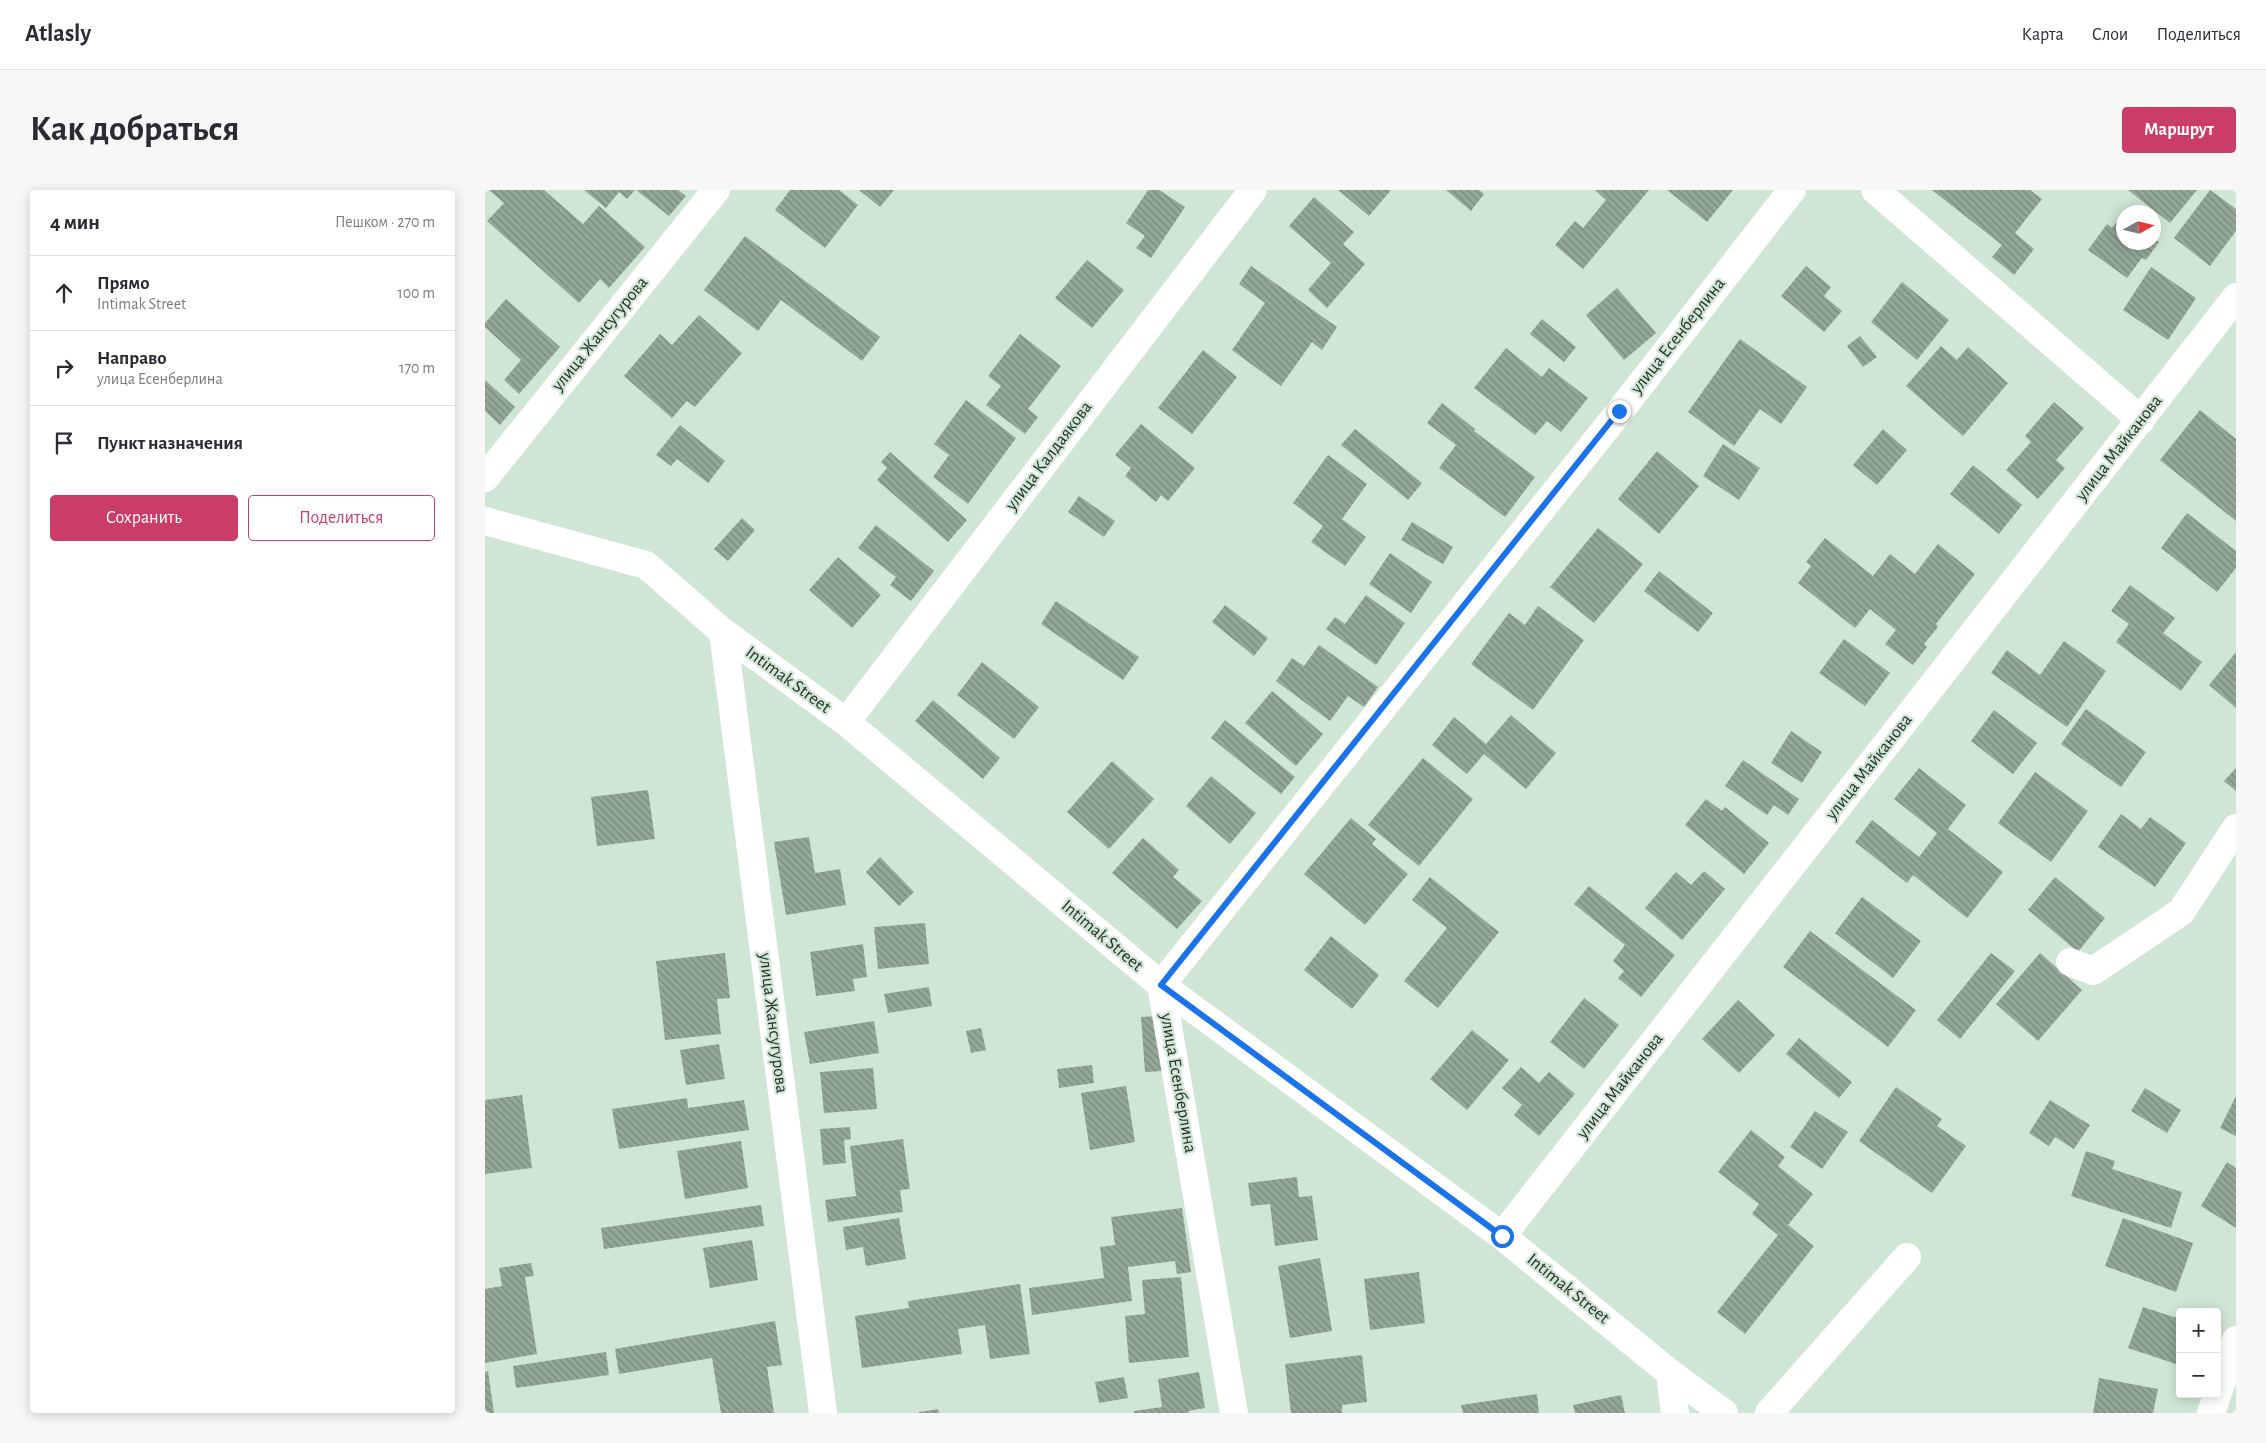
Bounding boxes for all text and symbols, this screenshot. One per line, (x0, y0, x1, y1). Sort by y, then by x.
text: Atlasly (25, 22, 91, 46)
text: Карта (2022, 26, 2064, 44)
text: Слои (2092, 26, 2128, 44)
text: Поделиться (2156, 26, 2241, 44)
button: Маршрут (2122, 107, 2236, 153)
text: Как добраться (30, 112, 239, 147)
north arrow (2116, 205, 2161, 250)
text: 4 мин (50, 212, 100, 233)
text: Пешком · 270 m (335, 214, 435, 230)
street label: улица Жансугурова (548, 273, 651, 395)
text: Прямо (97, 274, 150, 293)
street label: улица Есенберлина (1626, 274, 1729, 398)
icon: ahead (50, 279, 78, 307)
text: 100 m (397, 285, 435, 301)
text: Intimak Street (97, 296, 186, 312)
text: Направо (97, 349, 167, 368)
icon: right (50, 354, 78, 382)
text: 170 m (399, 360, 435, 376)
text: улица Есенберлина (97, 371, 223, 387)
street label: улица Майканова (2072, 392, 2166, 505)
street label: улица Калдаякова (1002, 398, 1096, 515)
route end (1608, 400, 1631, 423)
icon: arrive (50, 429, 78, 457)
text: Пункт назначения (97, 434, 243, 453)
button: Сохранить (50, 495, 238, 541)
button: Поделиться (248, 495, 435, 541)
street label: Intimak Street (742, 643, 834, 717)
street label: улица Майканова (1822, 711, 1916, 824)
street label: Intimak Street (1058, 897, 1146, 975)
street label: улица Жансугурова (755, 951, 791, 1094)
street label: улица Есенберлина (1157, 1011, 1200, 1154)
street label: улица Майканова (1573, 1030, 1667, 1143)
route start (1491, 1225, 1514, 1248)
street label: Intimak Street (1523, 1250, 1613, 1328)
map controls (2176, 1308, 2221, 1398)
button: + (2176, 1308, 2221, 1353)
button: − (2176, 1353, 2221, 1398)

